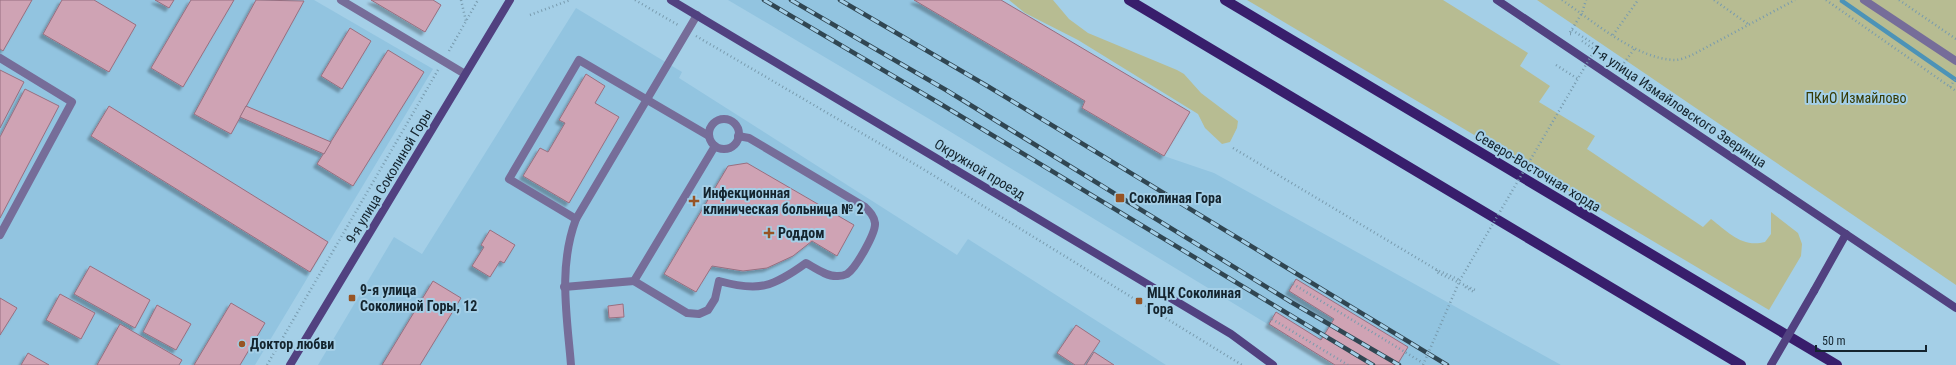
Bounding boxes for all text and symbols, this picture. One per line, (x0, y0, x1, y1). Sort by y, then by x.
street label: 1-я улица Измайловского Зверинца (1588, 41, 1770, 171)
park label: ПКиО Измайлово (1805, 90, 1907, 106)
street label: 9-я улица Соколиной Горы (343, 106, 435, 246)
street label: Северо-Восточная хорда (1472, 127, 1604, 215)
street label: Окружной проезд (932, 136, 1029, 203)
place label: Инфекционная клиническая больница № 2 (703, 185, 864, 217)
place label: Соколиная Гора (1129, 190, 1222, 206)
marker: Соколиная Гора (1114, 192, 1126, 204)
marker: Инфекционная клиническая больница № 2 (688, 195, 700, 207)
place label: Роддом (778, 225, 825, 241)
marker: Роддом (763, 227, 775, 239)
place label: 9-я улица Соколиной Горы, 12 (360, 282, 477, 314)
place label: МЦК Соколиная Гора (1147, 285, 1241, 317)
marker: 9-я улица Соколиной Горы, 12 (347, 293, 357, 303)
marker: МЦК Соколиная Гора (1134, 296, 1144, 306)
scale bar (1816, 327, 1926, 353)
text: 50 m (1822, 334, 1846, 348)
place label: Доктор любви (250, 336, 334, 352)
marker: Доктор любви (237, 339, 247, 349)

